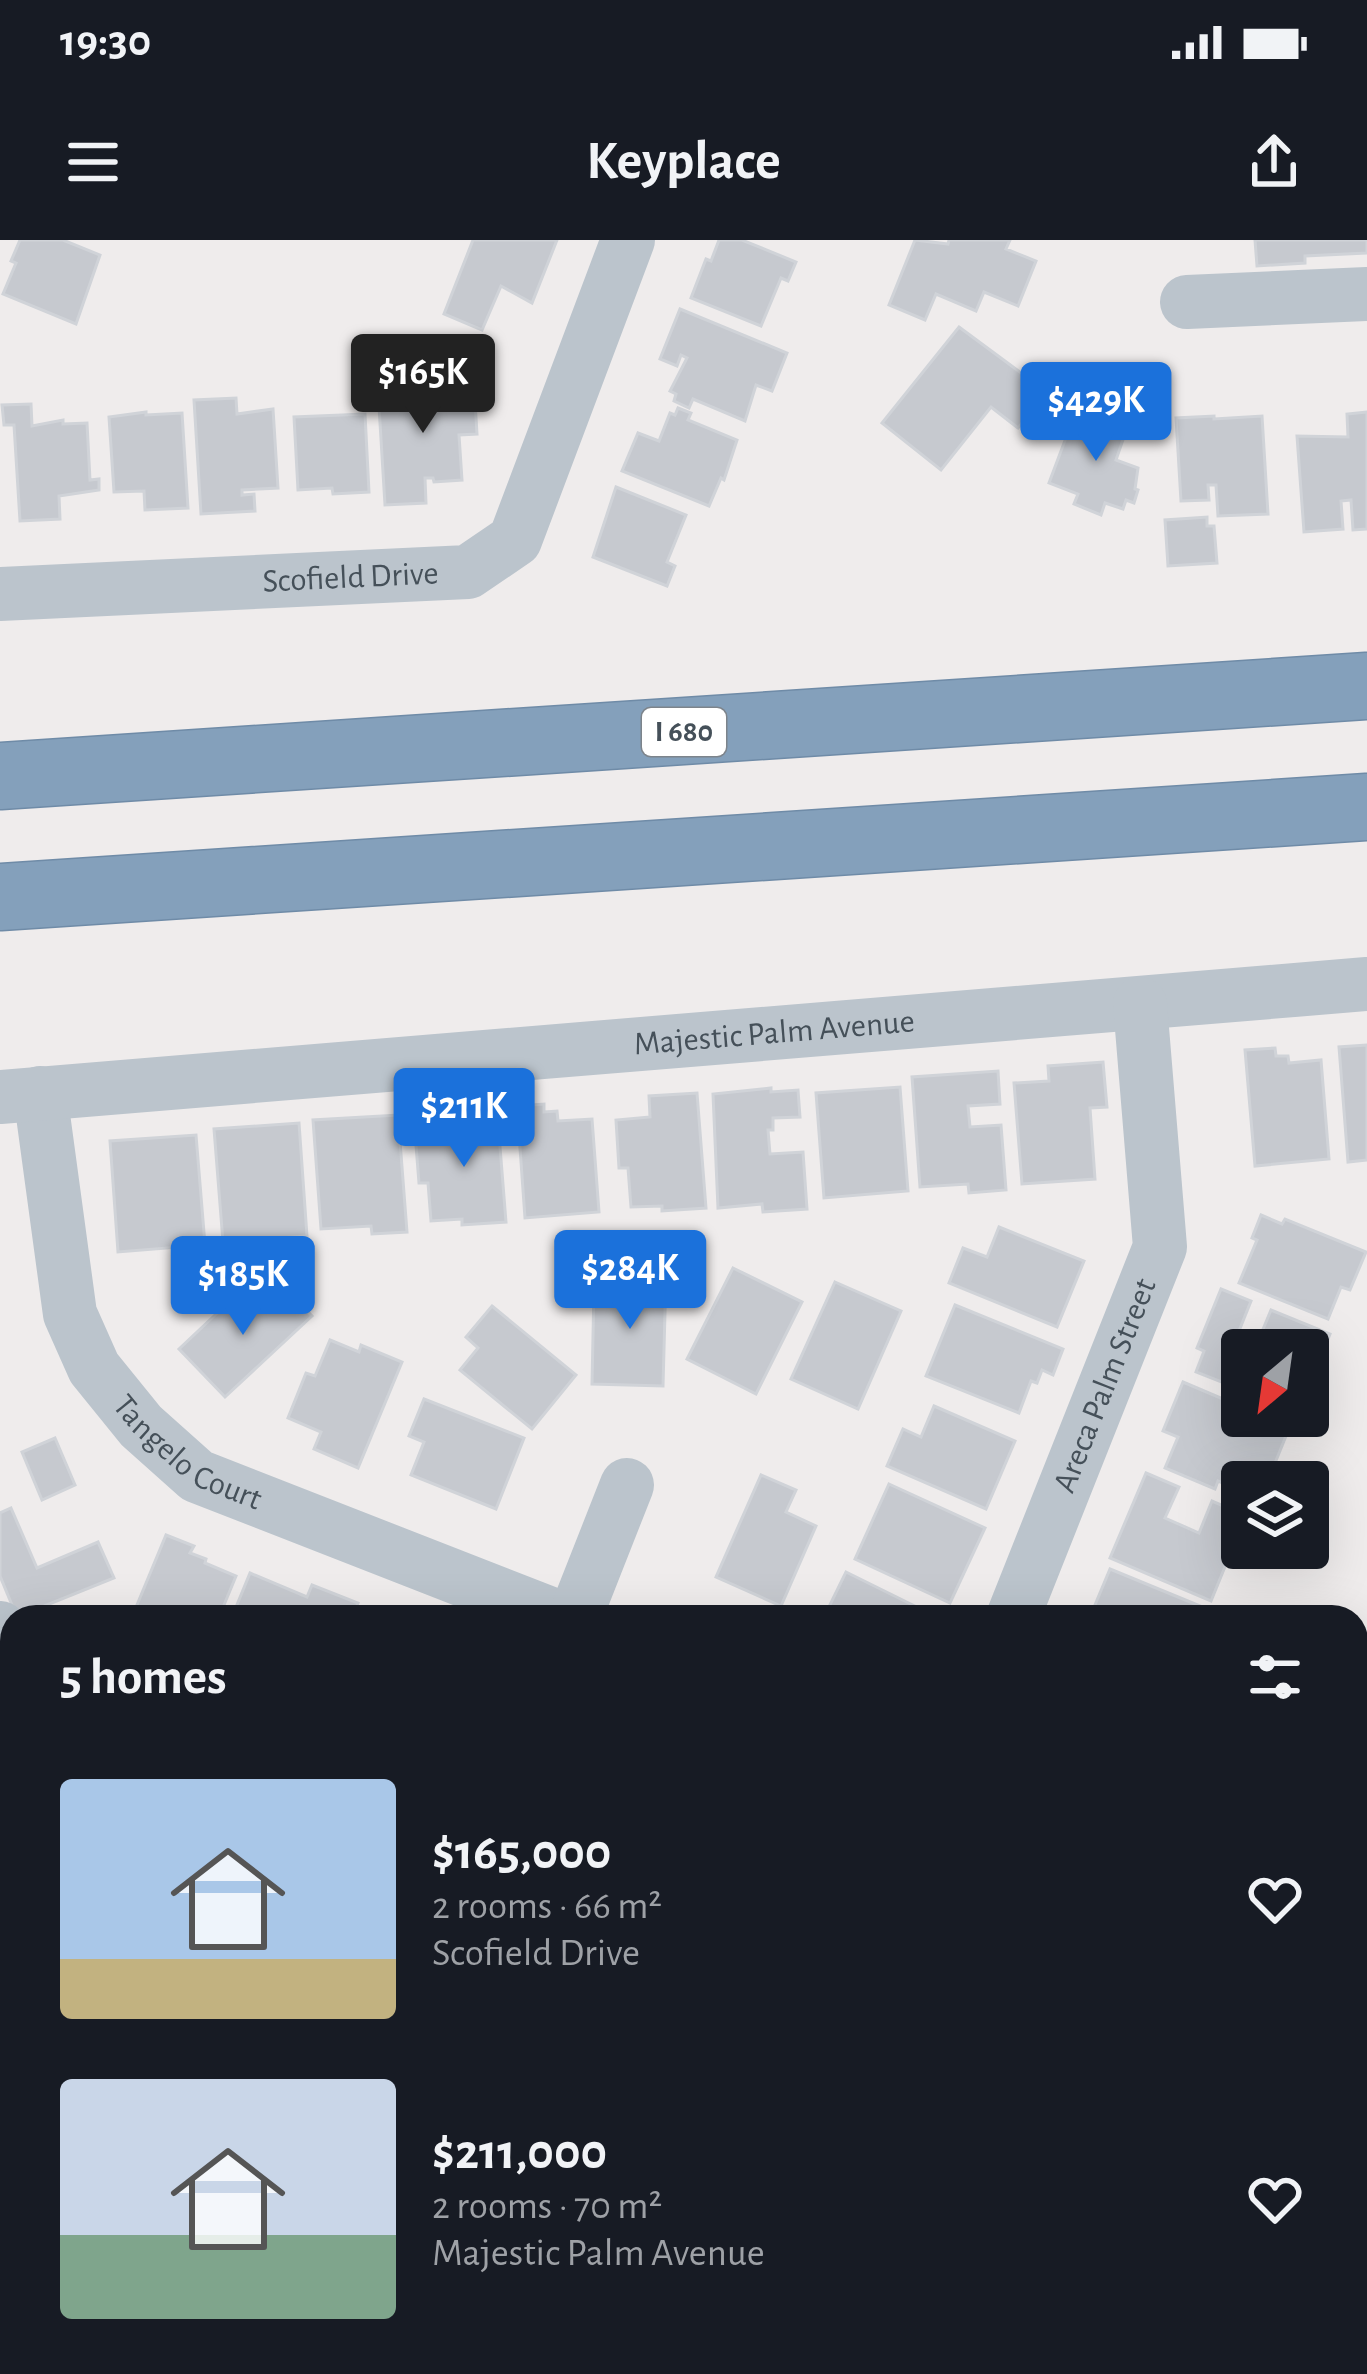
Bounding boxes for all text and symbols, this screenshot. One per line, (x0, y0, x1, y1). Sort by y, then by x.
text: 19:30 (60, 19, 151, 64)
icon: menu (60, 129, 126, 195)
icon: share (1241, 129, 1307, 195)
text: Keyplace (586, 135, 781, 189)
pin: $165K (339, 334, 507, 436)
text: $165K (378, 353, 468, 392)
pin: $429K (1012, 362, 1180, 464)
text: $429K (1047, 381, 1145, 420)
street label: Scofield Drive (262, 557, 439, 598)
road number: I 680 (642, 708, 726, 756)
street label: Majestic Palm Avenue (633, 1005, 916, 1061)
pin: $211K (380, 1068, 548, 1170)
text: $211K (421, 1087, 507, 1126)
pin: $284K (546, 1230, 714, 1332)
pin: $185K (159, 1236, 327, 1338)
text: $284K (581, 1249, 679, 1288)
text: $185K (198, 1255, 288, 1294)
street label: Areca Palm Street (1048, 1274, 1162, 1497)
north arrow (1221, 1329, 1329, 1437)
map controls (1221, 1329, 1329, 1569)
street label: Tangelo Court (106, 1389, 267, 1516)
button: layers (1221, 1461, 1329, 1569)
icon: filters (1242, 1644, 1308, 1710)
text: 5 homes (60, 1652, 227, 1703)
icon: home (156, 1827, 300, 1971)
text: $165,000 (432, 1827, 611, 1878)
icon: heart (1242, 1866, 1308, 1932)
text: 2 rooms · 66 m² (432, 1887, 662, 1926)
text: Scofield Drive (432, 1934, 640, 1973)
icon: home (156, 2127, 300, 2271)
text: $211,000 (432, 2127, 607, 2178)
icon: heart (1242, 2166, 1308, 2232)
text: 2 rooms · 70 m² (432, 2187, 662, 2226)
text: Majestic Palm Avenue (432, 2234, 765, 2273)

